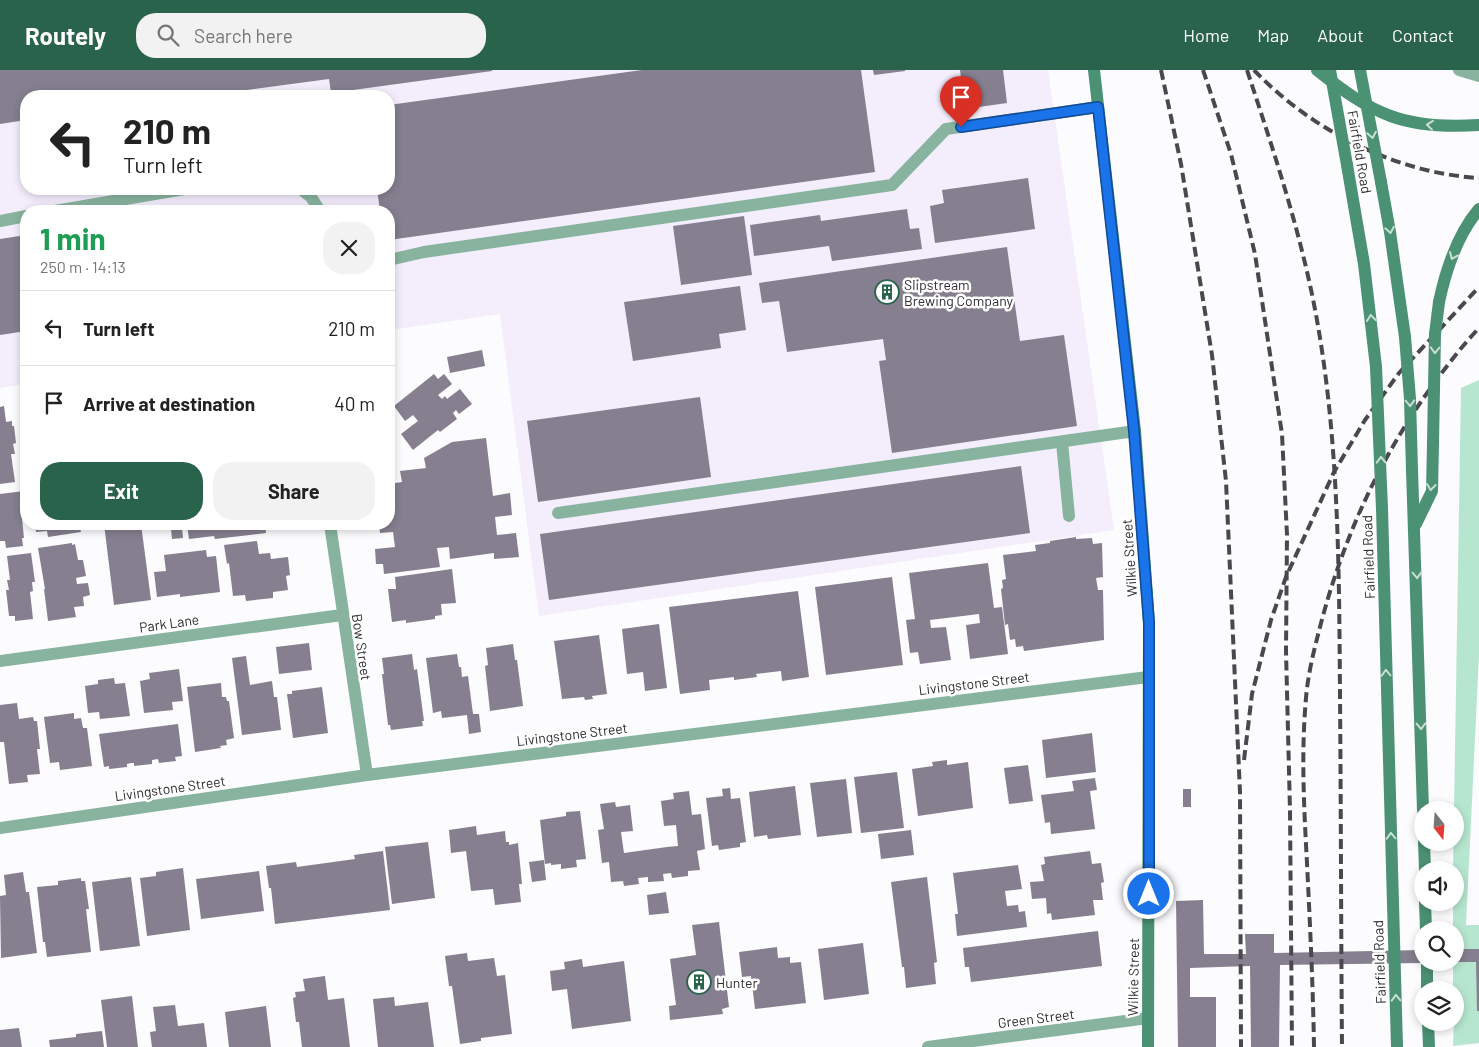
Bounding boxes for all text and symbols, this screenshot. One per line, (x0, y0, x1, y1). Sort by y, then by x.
search box (136, 13, 486, 58)
text: Routely (25, 21, 106, 50)
icon: search (154, 21, 182, 49)
text: Search here (194, 24, 293, 47)
text: Home (1183, 24, 1229, 46)
text: Map (1257, 24, 1289, 46)
text: About (1317, 24, 1364, 46)
text: Contact (1392, 24, 1454, 46)
pin (940, 76, 982, 127)
icon: arrive (947, 83, 975, 111)
text: 210 m (123, 109, 211, 151)
street label: Fairfield Road (1344, 109, 1376, 195)
icon: left (40, 110, 105, 175)
one-way arrow (1426, 120, 1434, 131)
one-way arrow (1367, 131, 1377, 140)
text: Turn left (123, 151, 203, 177)
text: 1 min (40, 220, 106, 256)
button: close (323, 222, 375, 274)
one-way arrow (1384, 225, 1394, 234)
one-way arrow (1449, 251, 1459, 260)
text: 250 m · 14:13 (40, 257, 126, 276)
place label: Slipstream Brewing Company (904, 276, 1014, 309)
building icon: Slipstream Brewing Company (874, 279, 900, 305)
icon: left (40, 314, 68, 342)
one-way arrow (1366, 314, 1377, 322)
text: Turn left (83, 317, 154, 340)
text: 210 m (328, 317, 375, 340)
one-way arrow (1429, 346, 1440, 354)
icon: arrive (40, 389, 68, 417)
text: Arrive at destination (83, 392, 255, 415)
text: 40 m (334, 392, 375, 415)
one-way arrow (1404, 399, 1415, 407)
one-way arrow (1375, 456, 1386, 464)
button: Exit (40, 462, 203, 520)
button: Share (213, 462, 375, 520)
one-way arrow (1427, 482, 1437, 491)
street label: Fairfield Road (1358, 515, 1378, 599)
street label: Wilkie Street (1118, 518, 1140, 598)
one-way arrow (1411, 572, 1422, 580)
street label: Park Lane (138, 610, 200, 636)
street label: Bow Street (349, 613, 375, 681)
street label: Livingstone Street (917, 668, 1031, 698)
one-way arrow (1381, 669, 1391, 677)
street label: Livingstone Street (515, 719, 629, 749)
one-way arrow (1416, 722, 1426, 730)
street label: Livingstone Street (113, 772, 227, 804)
north arrow (1414, 801, 1464, 851)
map controls (1414, 801, 1464, 1031)
one-way arrow (1385, 832, 1396, 840)
button: sound (1414, 861, 1464, 911)
position arrow (1122, 867, 1174, 919)
street label: Fairfield Road (1369, 920, 1389, 1004)
button: search (1414, 921, 1464, 971)
street label: Wilkie Street (1124, 938, 1142, 1016)
building icon: Hunter (686, 969, 712, 995)
place label: Hunter (716, 974, 758, 991)
button: layers (1414, 981, 1464, 1031)
one-way arrow (1390, 994, 1401, 1002)
street label: Green Street (997, 1005, 1075, 1031)

